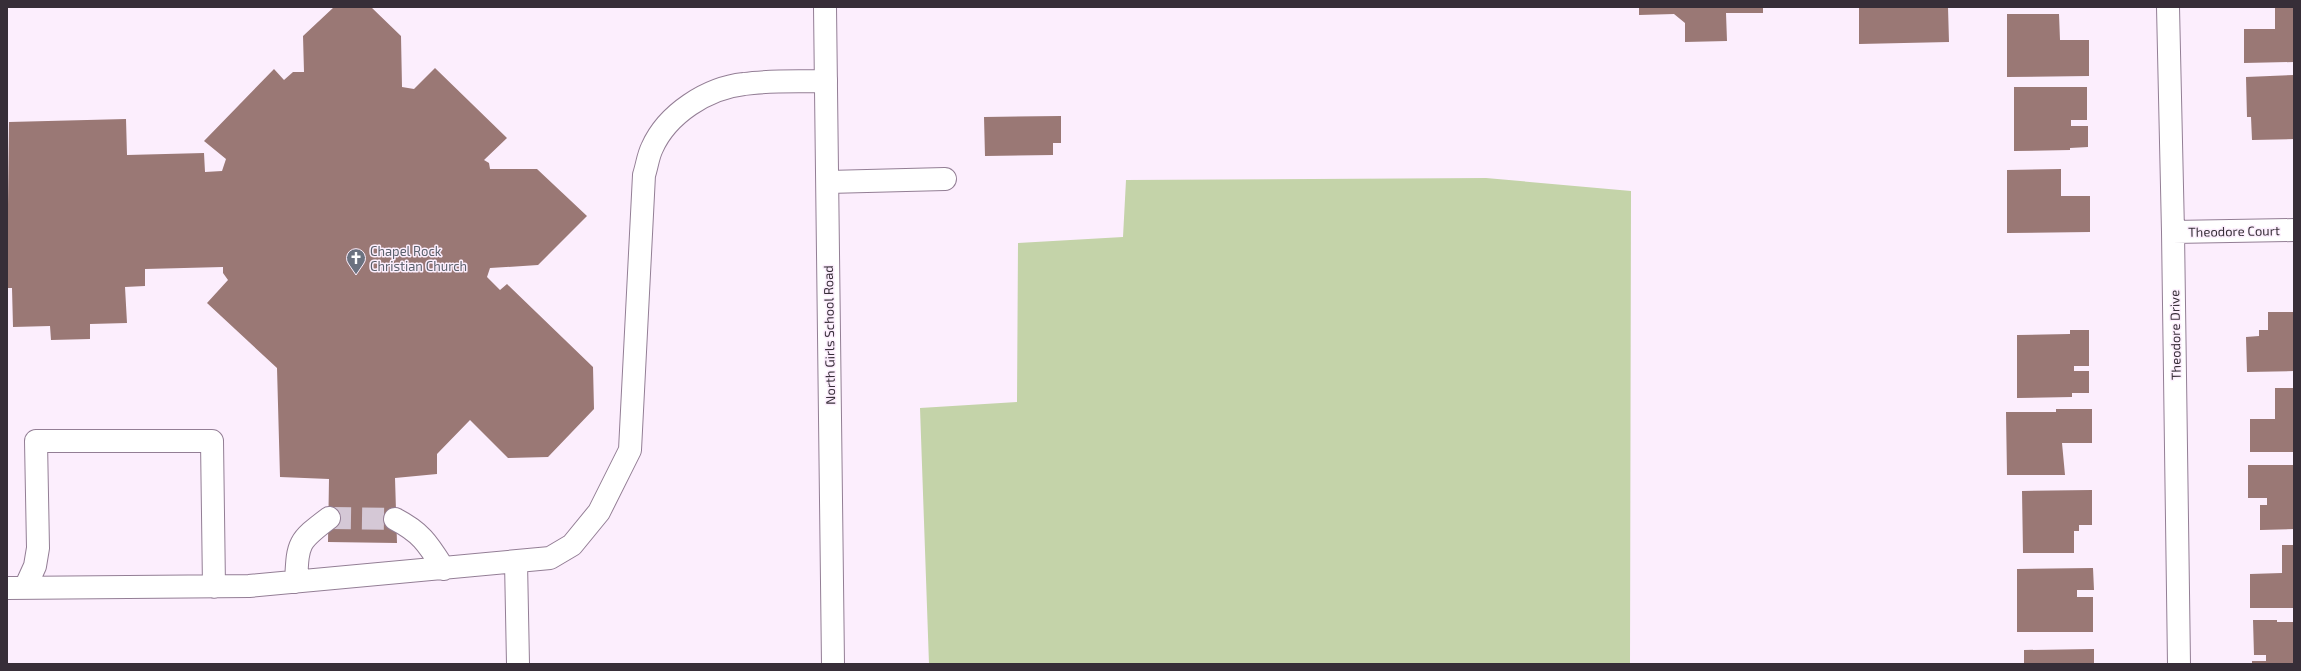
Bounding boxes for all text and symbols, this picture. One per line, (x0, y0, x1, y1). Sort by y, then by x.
street label: Theodore Court (2188, 222, 2280, 240)
place label: Chapel Rock Christian Church (370, 243, 467, 274)
church icon: Chapel Rock Christian Church (345, 247, 367, 275)
street label: North Girls School Road (820, 265, 838, 405)
street label: Theodore Drive (2166, 290, 2184, 380)

